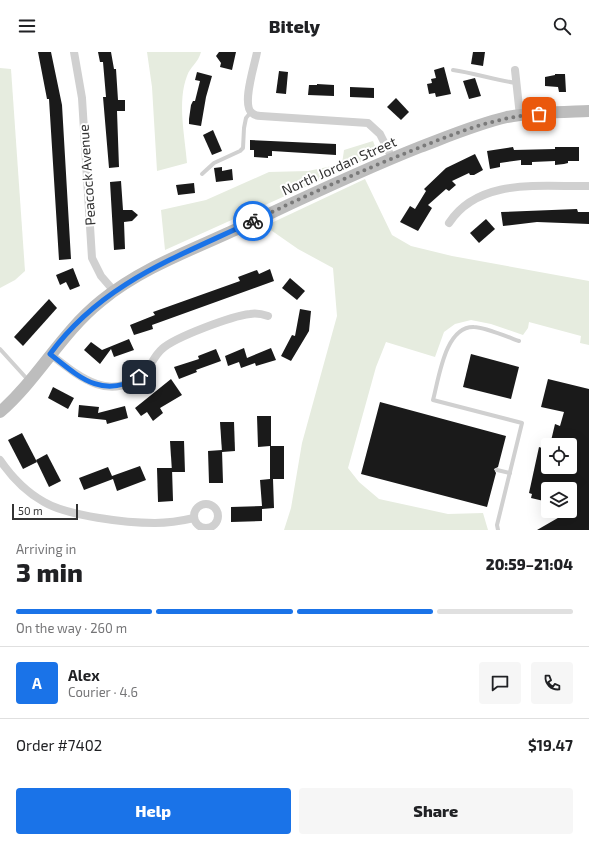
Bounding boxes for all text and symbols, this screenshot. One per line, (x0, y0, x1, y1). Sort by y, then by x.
icon: menu (16, 15, 38, 37)
text: Bitely (269, 15, 320, 37)
icon: search (551, 15, 573, 37)
pin (522, 97, 556, 131)
icon: bag (528, 103, 550, 125)
street label: Peacock Avenue (74, 124, 99, 226)
street label: North Jordan Street (279, 133, 399, 198)
courier (233, 201, 273, 241)
icon: bike (242, 210, 264, 232)
pin (122, 360, 156, 394)
icon: home (128, 366, 150, 388)
map controls (541, 438, 577, 518)
button: locate (541, 438, 577, 474)
button: layers (541, 482, 577, 518)
scale bar (12, 502, 78, 521)
text: 50 m (18, 504, 43, 517)
text: Arriving in (16, 541, 76, 557)
text: 20:59–21:04 (486, 555, 573, 573)
text: 3 min (16, 556, 83, 587)
text: On the way · 260 m (16, 620, 127, 636)
button: chat (479, 662, 521, 704)
button: phone (531, 662, 573, 704)
text: Alex (68, 666, 100, 684)
text: A (32, 674, 42, 692)
text: Courier · 4.6 (68, 684, 138, 700)
text: Order #7402 (16, 736, 102, 754)
text: $19.47 (528, 736, 573, 754)
button: Help (16, 788, 291, 834)
button: Share (299, 788, 573, 834)

